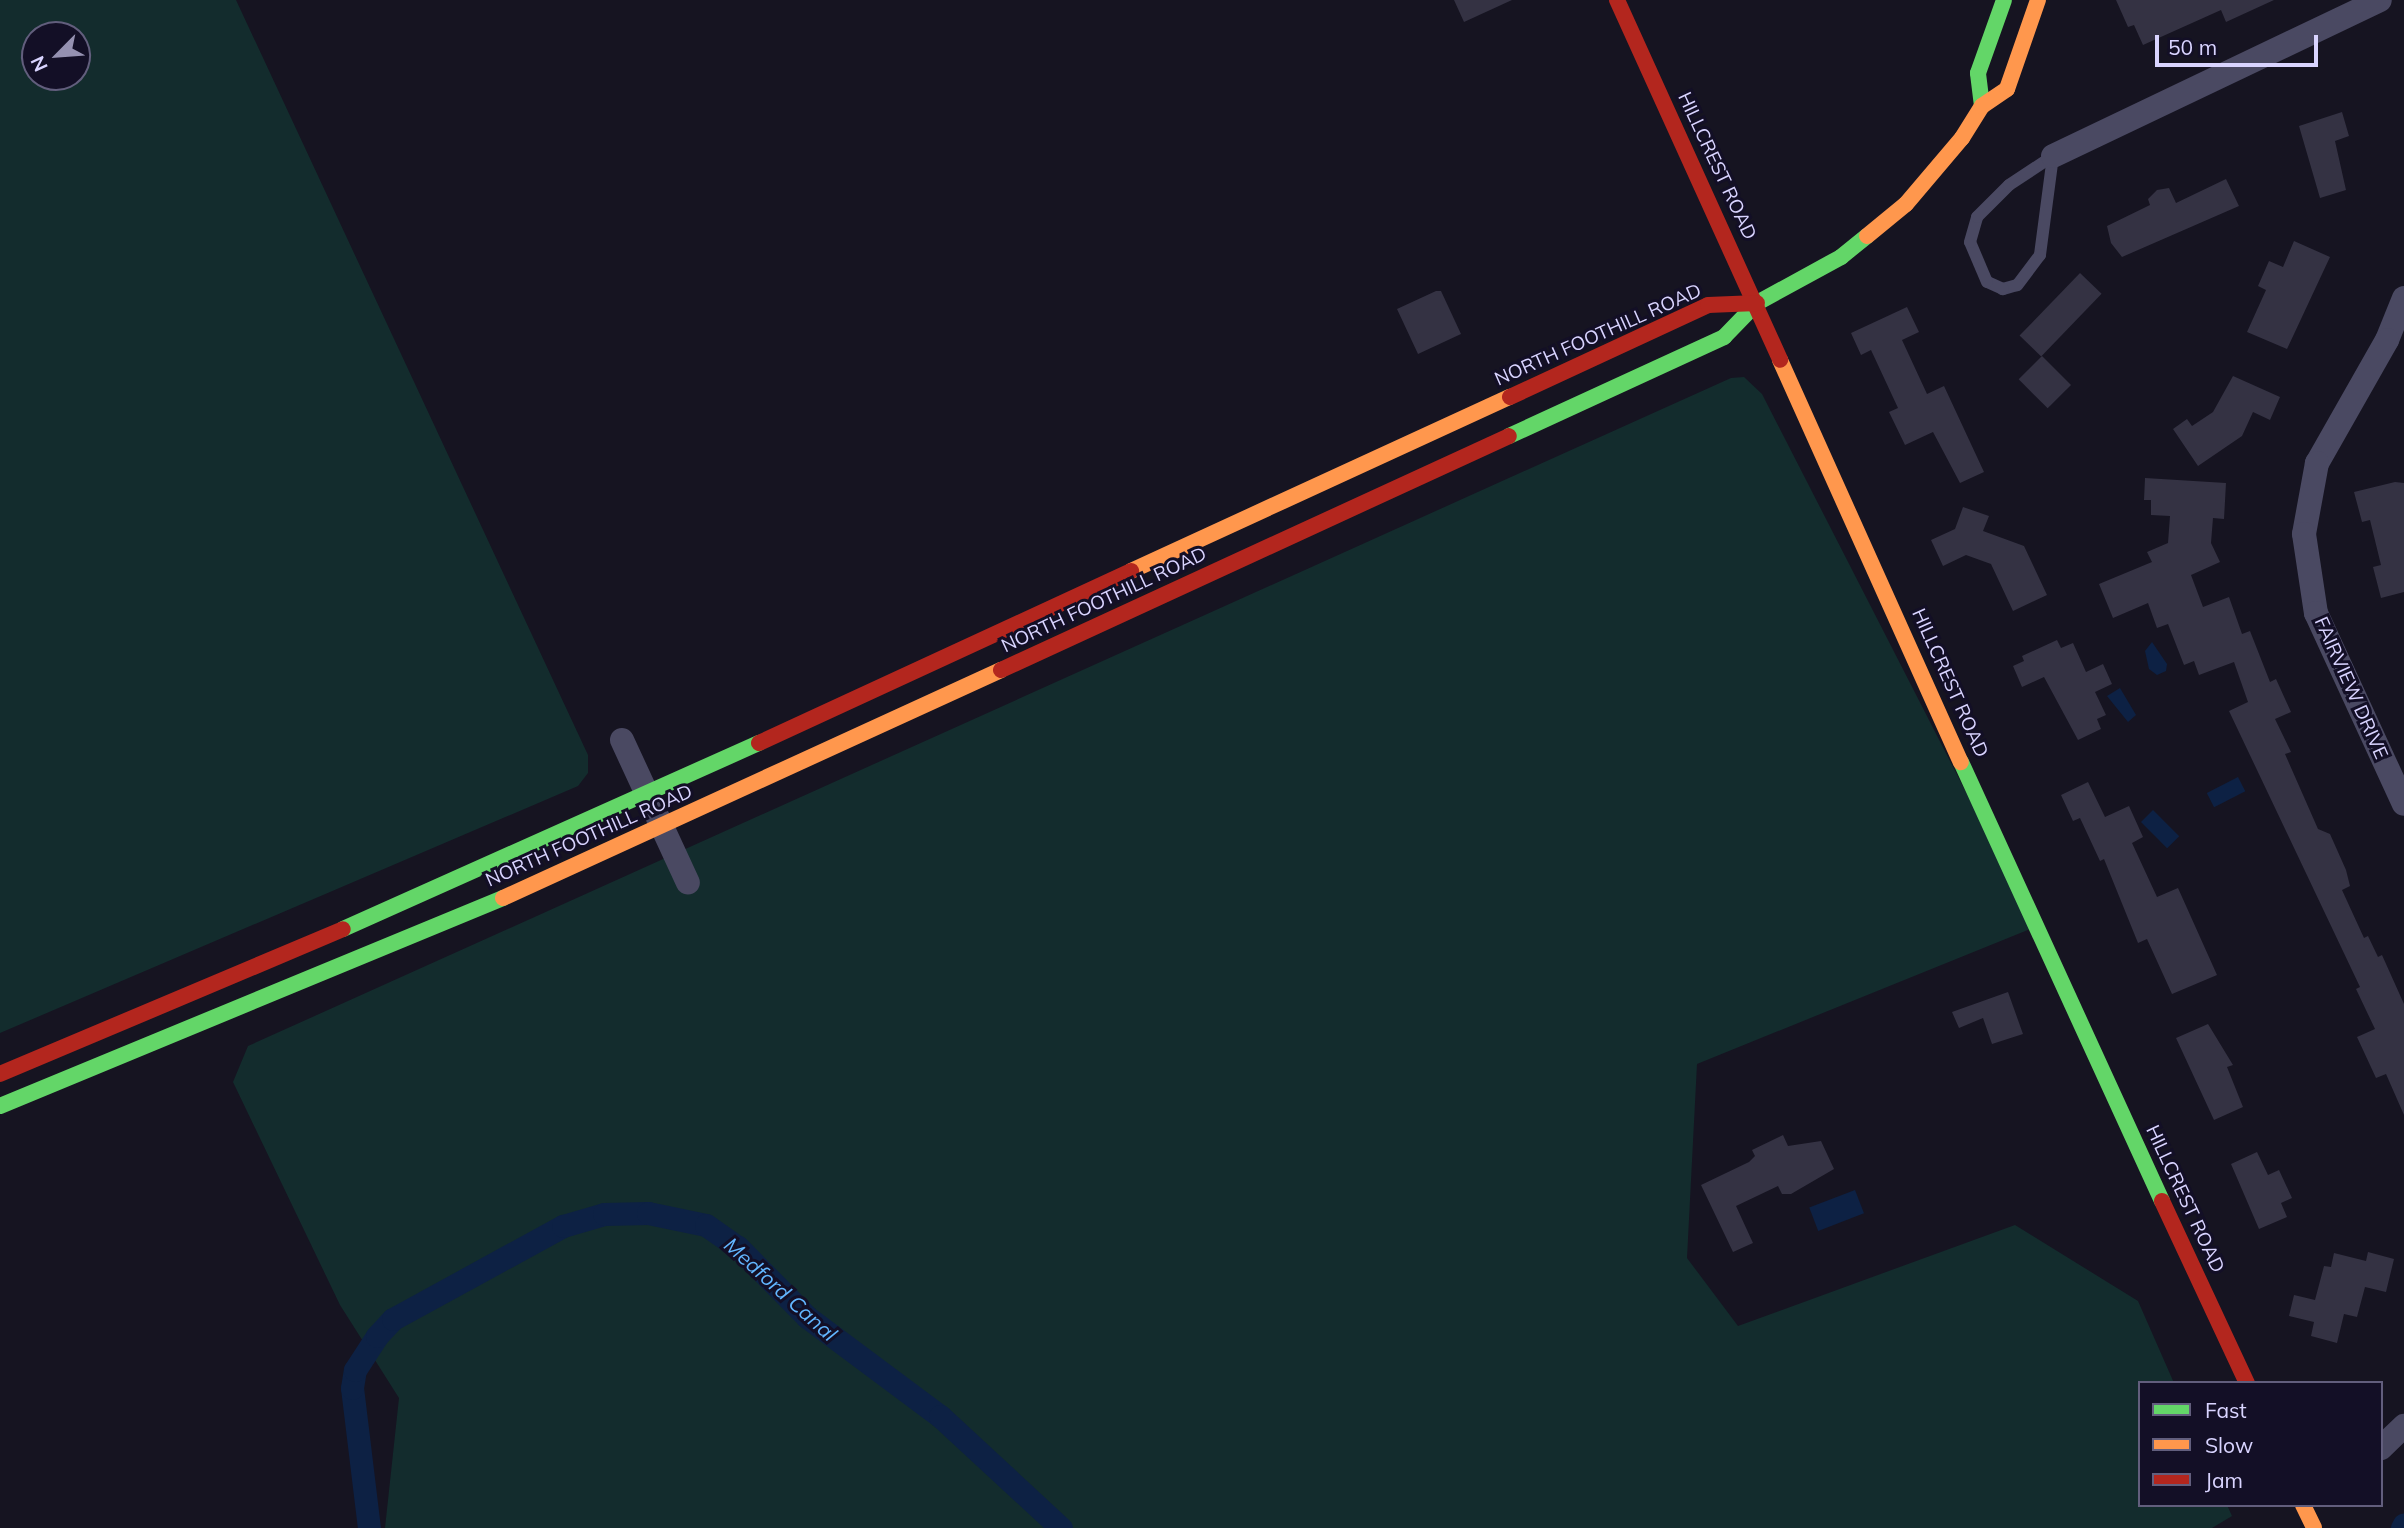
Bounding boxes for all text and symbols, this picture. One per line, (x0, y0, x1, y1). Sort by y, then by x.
north arrow (21, 21, 91, 91)
scale bar (2159, 21, 2322, 65)
text: 50 m (2168, 34, 2217, 60)
text: N (25, 52, 53, 76)
street label: HILLCREST ROAD (1673, 89, 1761, 243)
street label: NORTH FOOTHILL ROAD (1491, 279, 1705, 391)
street label: NORTH FOOTHILL ROAD (998, 542, 1210, 658)
street label: HILLCREST ROAD (1907, 605, 1993, 761)
street label: FAIRVIEW DRIVE (2309, 613, 2393, 763)
street label: NORTH FOOTHILL ROAD (482, 780, 696, 892)
street label: HILLCREST ROAD (2141, 1122, 2229, 1276)
water label: Medford Canal (719, 1232, 843, 1346)
legend (2138, 1381, 2383, 1507)
text: Fast (2205, 1397, 2247, 1423)
text: Slow (2205, 1432, 2253, 1458)
text: Jam (2205, 1467, 2243, 1493)

